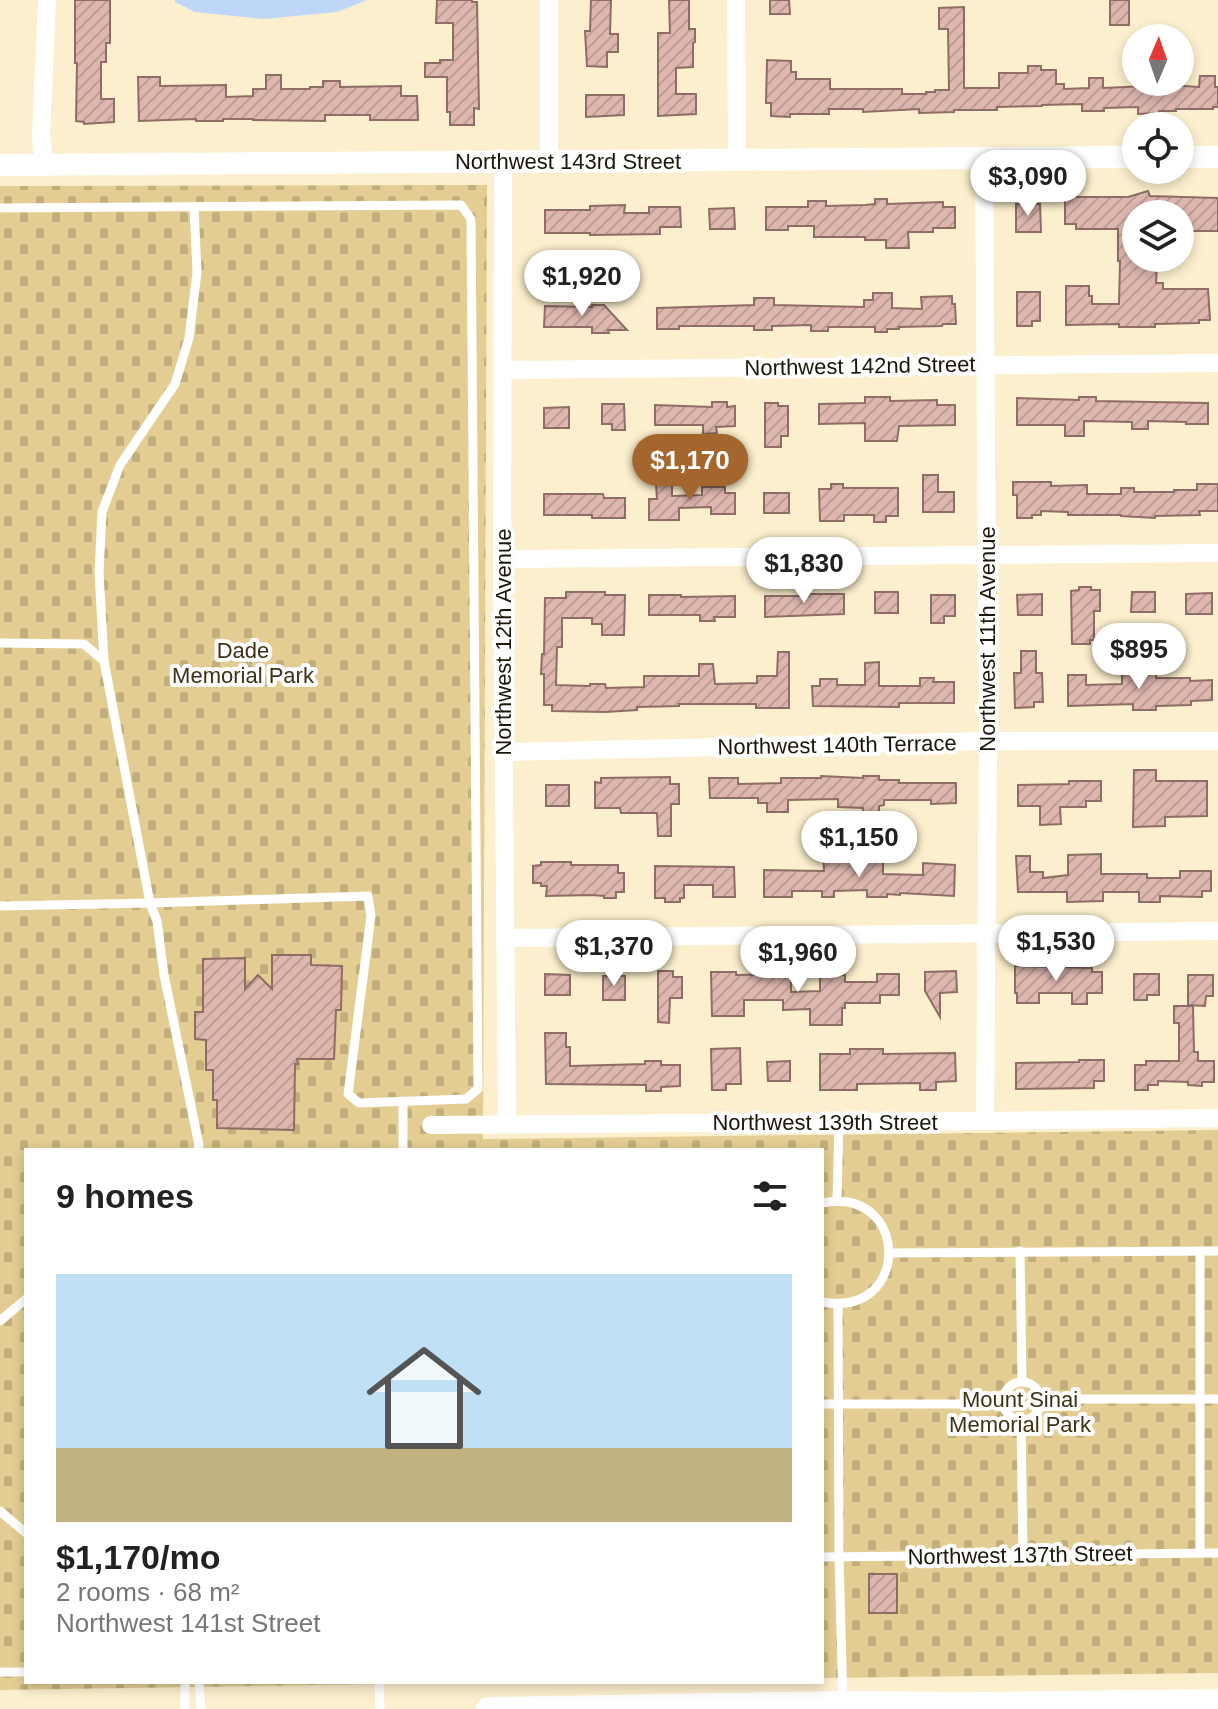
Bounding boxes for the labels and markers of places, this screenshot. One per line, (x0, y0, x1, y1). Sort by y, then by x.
pin: $3,090 (963, 150, 1093, 218)
pin: $1,920 (517, 250, 647, 318)
pin: $1,170 (625, 434, 755, 502)
pin: $1,830 (739, 537, 869, 605)
pin: $895 (1092, 623, 1186, 691)
pin: $1,150 (794, 811, 924, 879)
pin: $1,530 (991, 915, 1121, 983)
pin: $1,370 (549, 920, 679, 988)
pin: $1,960 (733, 926, 863, 994)

